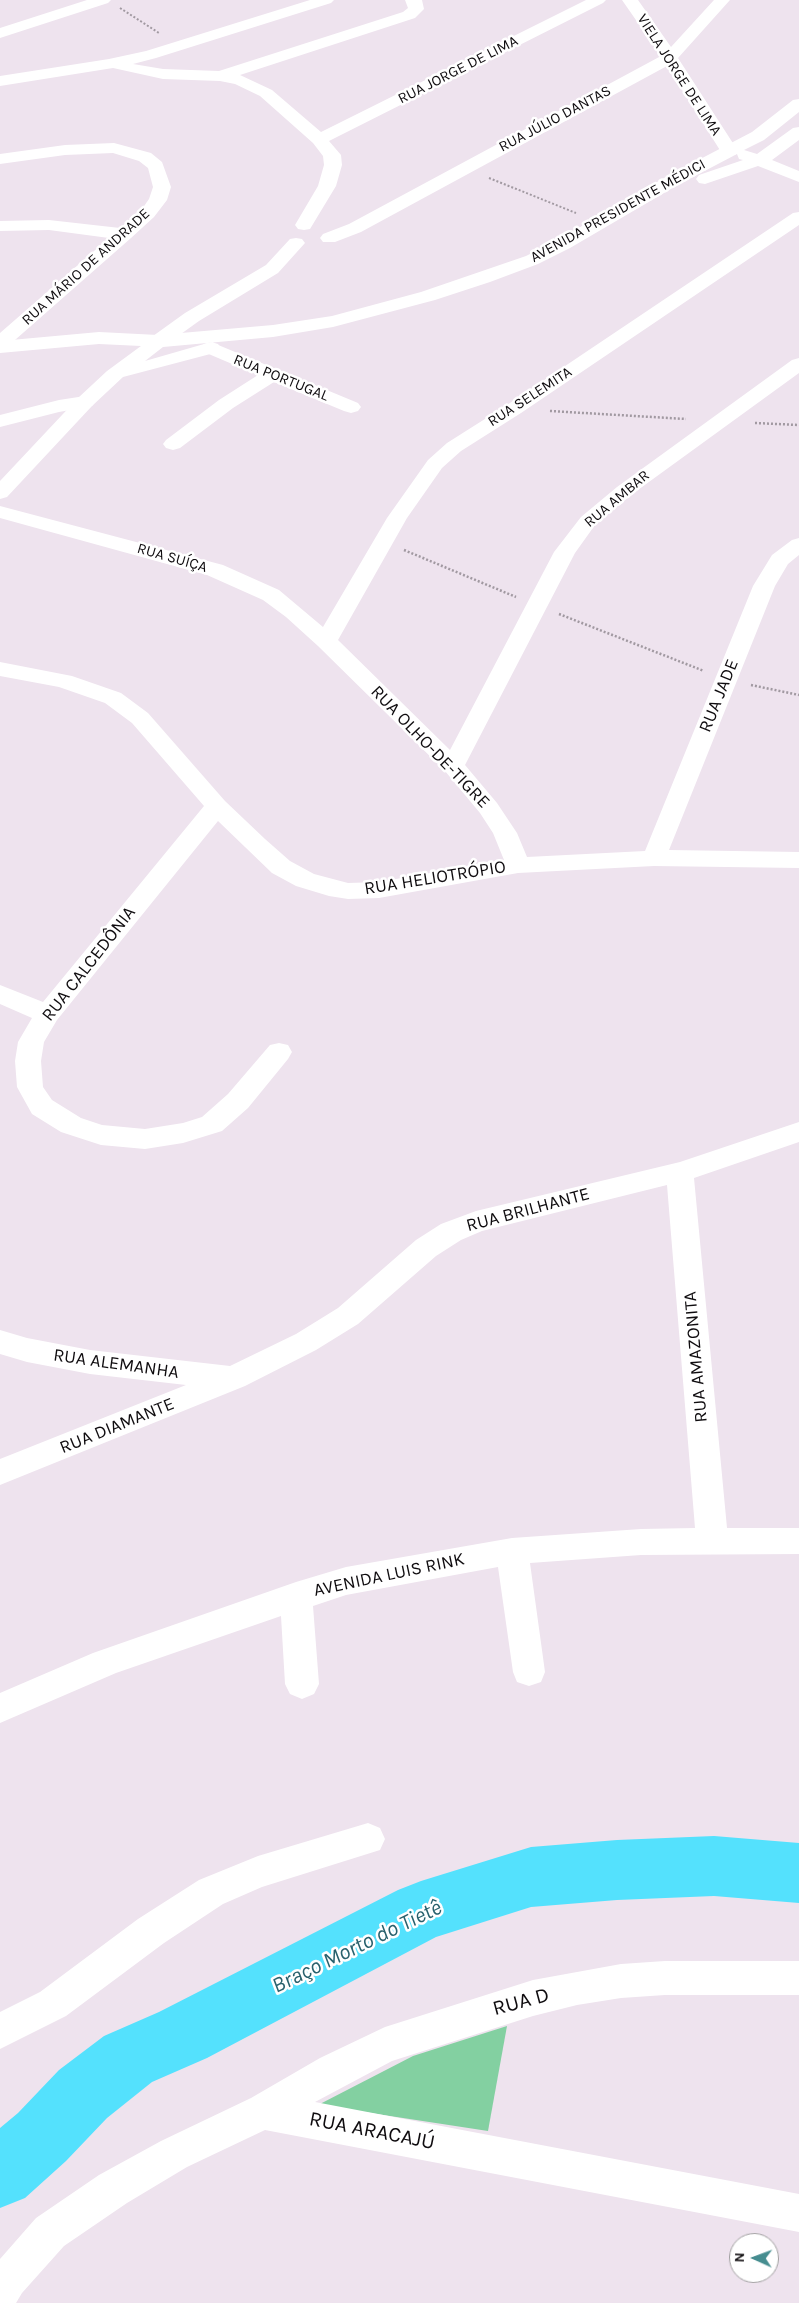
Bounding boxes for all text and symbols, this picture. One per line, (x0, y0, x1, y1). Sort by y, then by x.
street label: VIELA JORGE DE LIMA (633, 11, 725, 139)
street label: RUA JORGE DE LIMA (395, 32, 521, 108)
street label: RUA JÚLIO DANTAS (496, 82, 614, 156)
street label: AVENIDA PRESIDENTE MÉDICI (527, 155, 709, 267)
street label: RUA MÁRIO DE ANDRADE (18, 205, 154, 329)
street label: RUA PORTUGAL (231, 351, 331, 405)
street label: RUA SELEMITA (485, 363, 575, 431)
street label: RUA AMBAR (581, 467, 653, 531)
street label: RUA SUÍÇA (135, 539, 209, 577)
street label: RUA JADE (695, 656, 743, 736)
street label: RUA OLHO-DE-TIGRE (366, 681, 494, 813)
street label: RUA HELIOTRÓPIO (363, 856, 507, 900)
street label: RUA CALCEDÔNIA (38, 902, 140, 1026)
street label: RUA BRILHANTE (464, 1183, 592, 1237)
street label: RUA AMAZONITA (680, 1291, 712, 1423)
street label: RUA ALEMANHA (52, 1344, 180, 1384)
street label: RUA DIAMANTE (57, 1393, 177, 1459)
street label: AVENIDA LUIS RINK (312, 1548, 466, 1602)
water label: Braço Morto do Tietê (268, 1894, 446, 2000)
street label: RUA D (490, 1982, 552, 2022)
street label: RUA ARACAJÚ (307, 2106, 437, 2156)
north arrow (729, 2233, 779, 2283)
text: N (731, 2252, 748, 2263)

